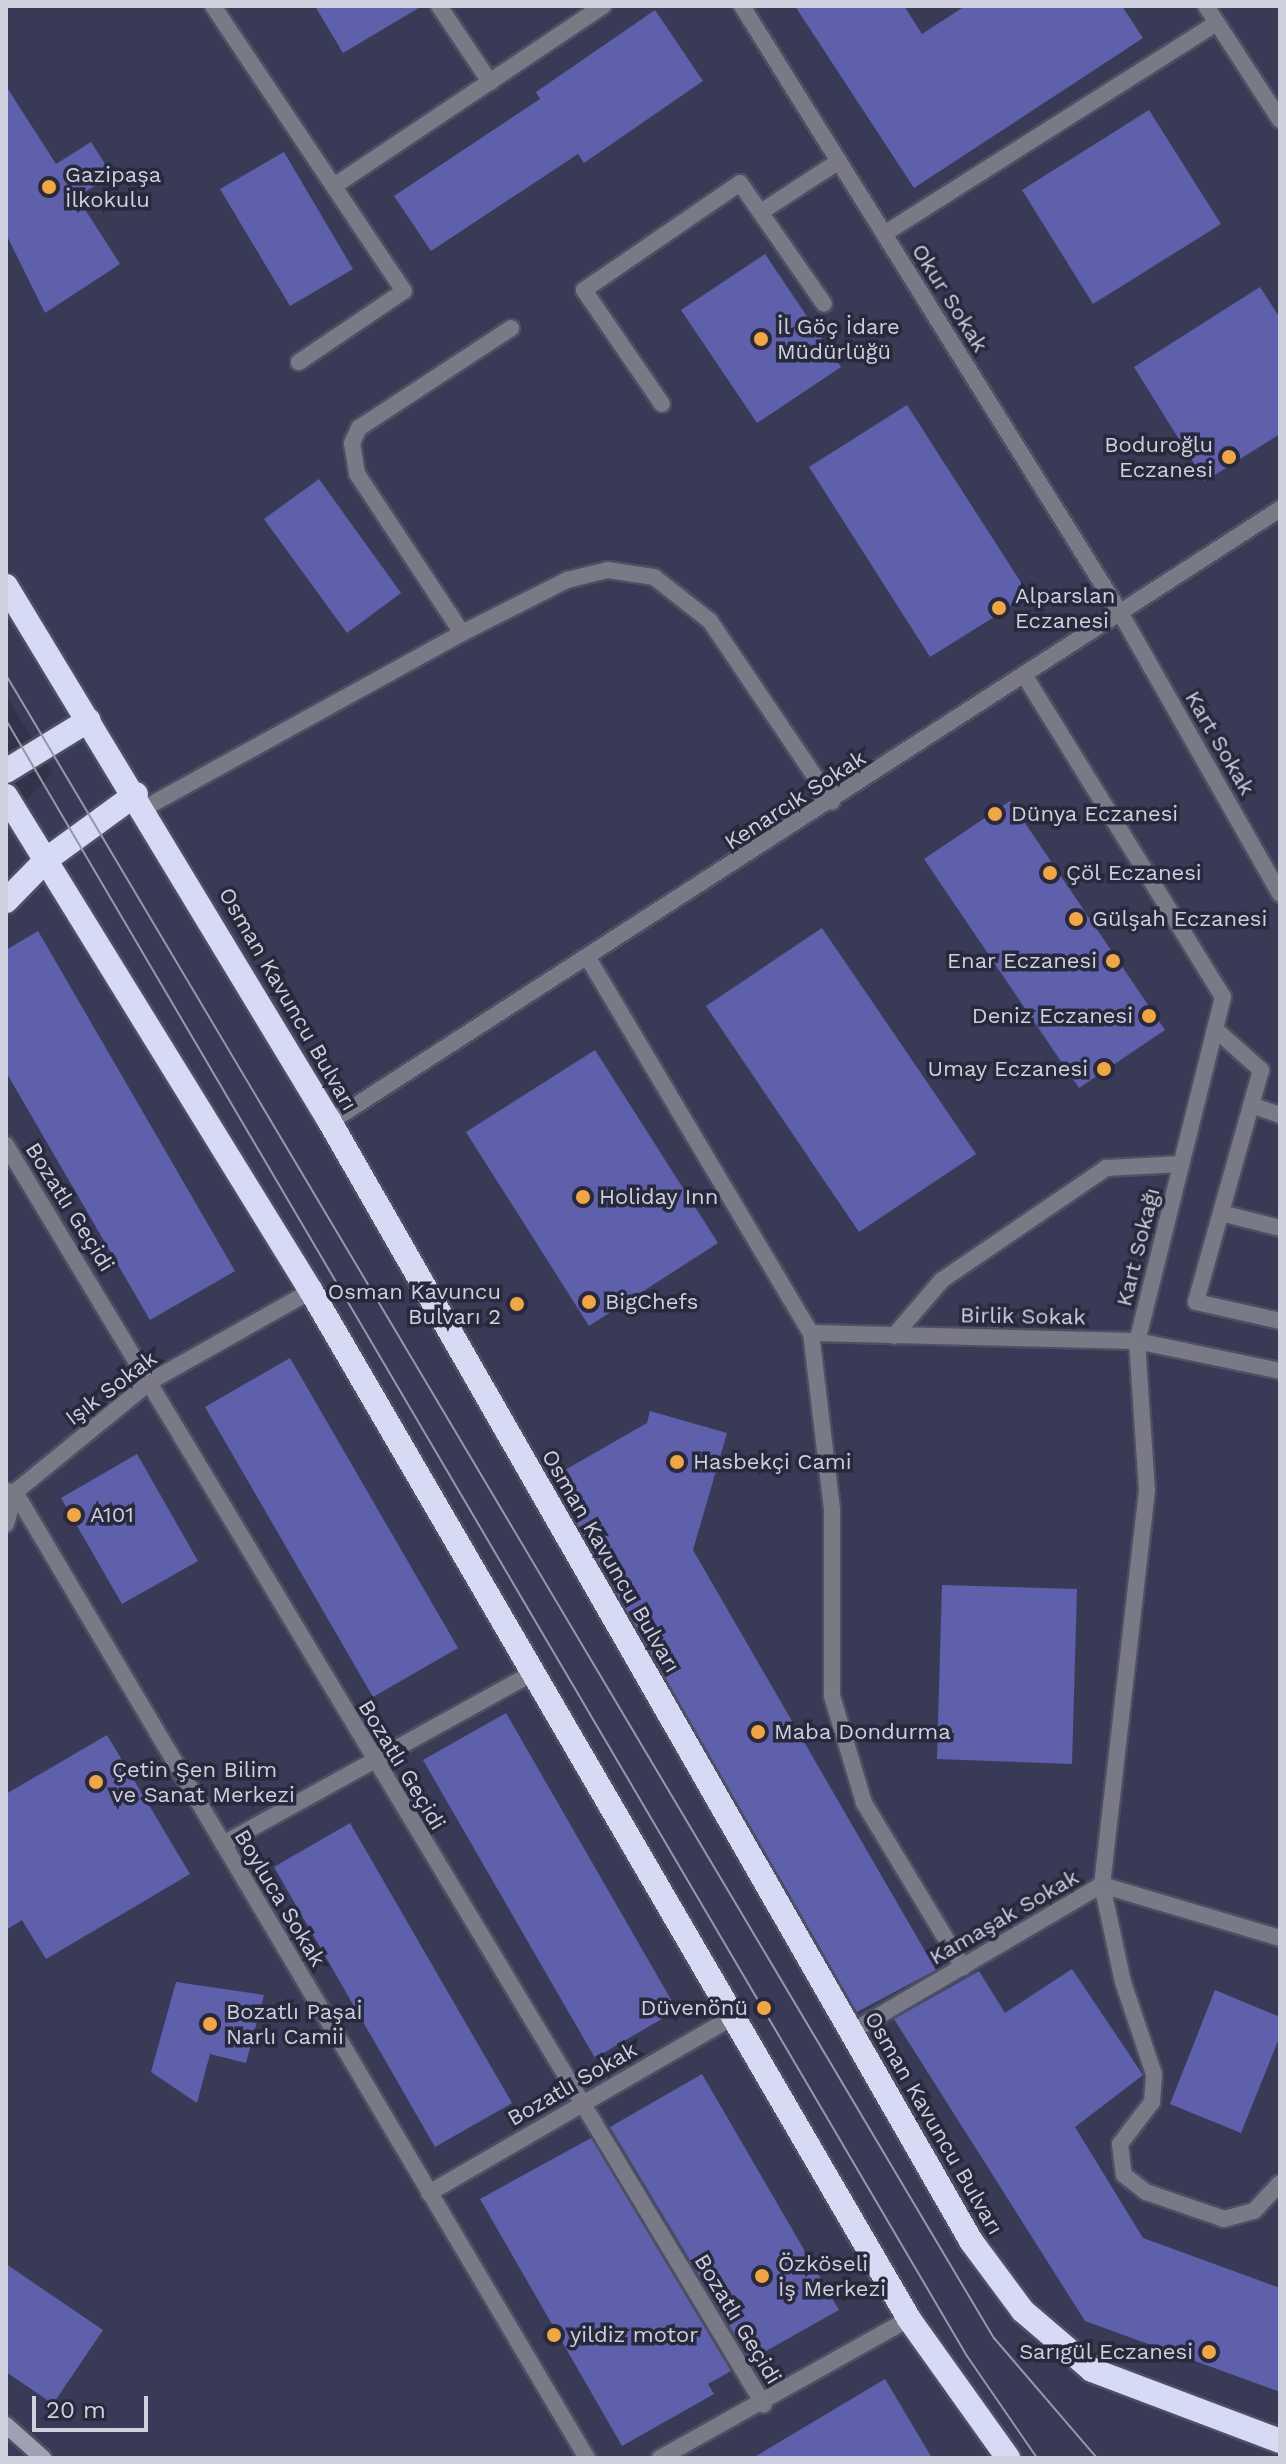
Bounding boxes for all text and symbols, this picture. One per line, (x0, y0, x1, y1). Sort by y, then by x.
place label: Gazipaşa İlkokulu (65, 161, 161, 212)
marker: Gazipaşa İlkokulu (40, 178, 58, 196)
street label: Okur Sokak (906, 239, 994, 357)
place label: İl Göç İdare Müdürlüğü (777, 313, 900, 364)
marker: İl Göç İdare Müdürlüğü (752, 330, 770, 348)
place label: Boduroğlu Eczanesi (1104, 431, 1213, 482)
marker: Boduroğlu Eczanesi (1220, 448, 1238, 466)
place label: Alparslan Eczanesi (1015, 582, 1115, 634)
marker: Alparslan Eczanesi (990, 599, 1008, 617)
street label: Kart Sokak (1180, 686, 1260, 800)
street label: Kenarcık Sokak (719, 744, 871, 856)
place label: Dünya Eczanesi (1011, 801, 1179, 827)
marker: Dünya Eczanesi (986, 805, 1004, 823)
place label: Çöl Eczanesi (1066, 860, 1202, 886)
marker: Çöl Eczanesi (1041, 864, 1059, 882)
street label: Osman Kavuncu Bulvarı (213, 883, 363, 1115)
place label: Gülşah Eczanesi (1092, 906, 1267, 932)
marker: Gülşah Eczanesi (1067, 910, 1085, 928)
place label: Enar Eczanesi (947, 948, 1097, 974)
marker: Enar Eczanesi (1104, 952, 1122, 970)
place label: Deniz Eczanesi (972, 1003, 1133, 1029)
marker: Deniz Eczanesi (1140, 1007, 1158, 1025)
place label: Umay Eczanesi (927, 1056, 1088, 1082)
marker: Umay Eczanesi (1095, 1060, 1113, 1078)
street label: Bozatlı Geçidi (20, 1138, 120, 1276)
place label: Holiday Inn (599, 1184, 719, 1210)
street label: Kart Sokağı (1111, 1185, 1165, 1309)
marker: Holiday Inn (574, 1188, 592, 1206)
place label: Osman Kavuncu Bulvarı 2 (328, 1278, 501, 1330)
place label: BigChefs (605, 1289, 698, 1315)
marker: BigChefs (580, 1293, 598, 1311)
marker: Osman Kavuncu Bulvarı 2 (508, 1295, 526, 1313)
street label: Birlik Sokak (960, 1302, 1086, 1330)
street label: Işık Sokak (60, 1345, 162, 1431)
street label: Osman Kavuncu Bulvarı (536, 1445, 686, 1677)
place label: Hasbekçi Cami (693, 1449, 852, 1475)
marker: Hasbekçi Cami (668, 1453, 686, 1471)
place label: A101 (90, 1502, 134, 1528)
marker: A101 (65, 1506, 83, 1524)
street label: Bozatlı Geçidi (353, 1695, 451, 1835)
place label: Maba Dondurma (774, 1719, 951, 1745)
marker: Maba Dondurma (749, 1723, 767, 1741)
place label: Çetin Şen Bilim ve Sanat Merkezi (112, 1756, 295, 1808)
marker: Çetin Şen Bilim ve Sanat Merkezi (87, 1773, 105, 1791)
street label: Boyluca Sokak (229, 1824, 331, 1972)
street label: Kamaşak Sokak (924, 1863, 1084, 1971)
place label: Düvenönü (640, 1995, 748, 2021)
place label: Bozatlı Paşaİ Narlı Camii (226, 1998, 363, 2050)
marker: Düvenönü (755, 1999, 773, 2017)
street label: Osman Kavuncu Bulvarı (859, 2007, 1009, 2239)
marker: Bozatlı Paşaİ Narlı Camii (201, 2015, 219, 2033)
street label: Bozatlı Sokak (503, 2036, 641, 2132)
street label: Bozatlı Geçidi (689, 2249, 787, 2389)
place label: Özköseli İş Merkezi (778, 2250, 886, 2302)
marker: Özköseli İş Merkezi (753, 2267, 771, 2285)
place label: yildiz motor (570, 2322, 698, 2348)
marker: yildiz motor (545, 2326, 563, 2344)
place label: Sarıgül Eczanesi (1018, 2339, 1193, 2365)
marker: Sarıgül Eczanesi (1200, 2343, 1218, 2361)
scale bar (36, 2380, 152, 2430)
text: 20 m (46, 2396, 106, 2424)

